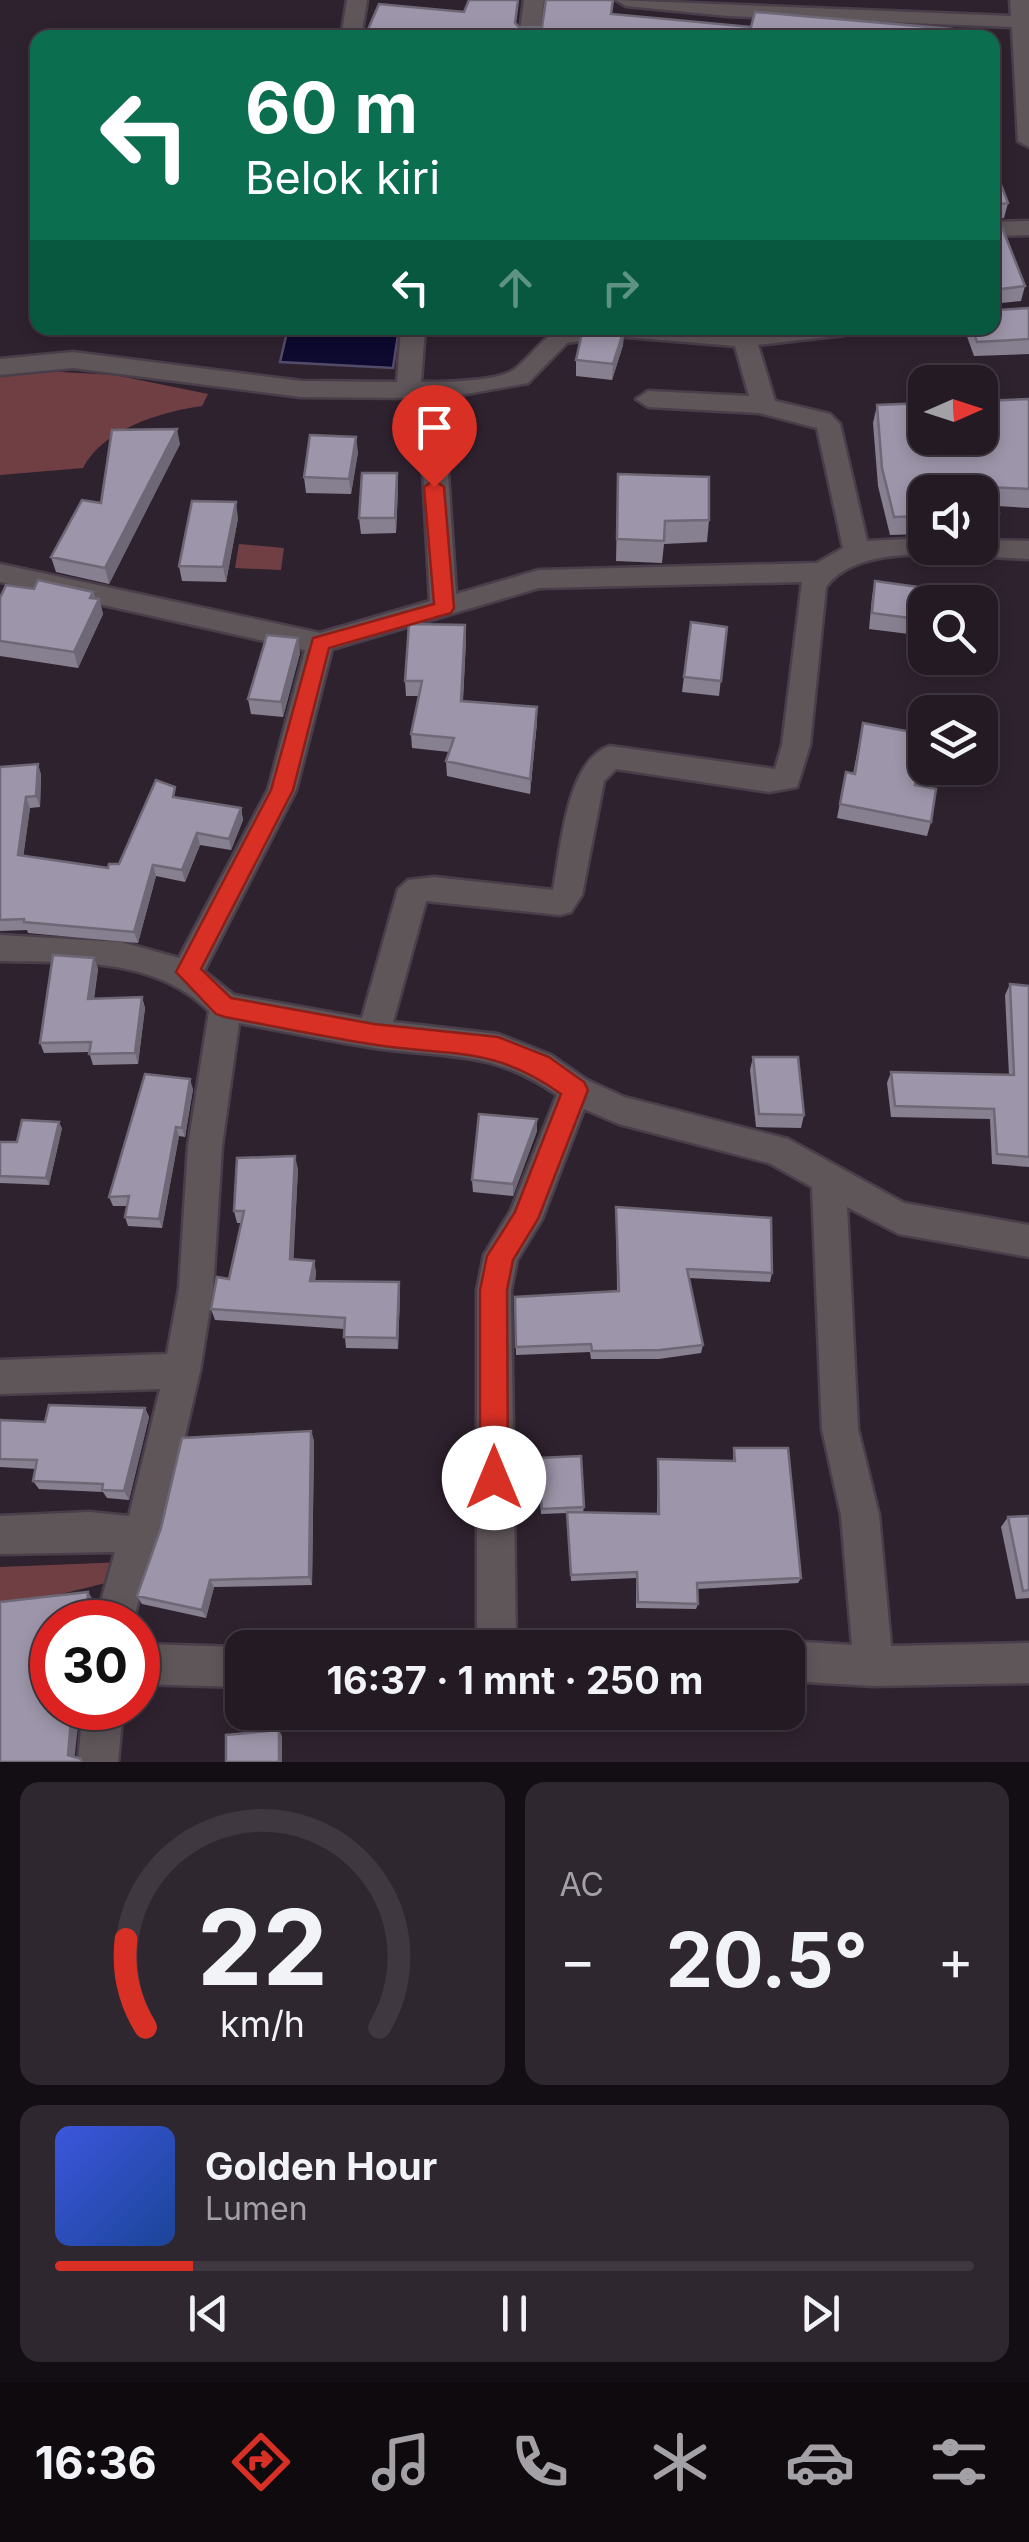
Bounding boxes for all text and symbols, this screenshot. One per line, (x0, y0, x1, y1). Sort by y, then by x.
text: 60 m (245, 65, 418, 150)
icon: left (80, 70, 210, 200)
text: Belok kiri (245, 150, 440, 205)
icon: left (383, 260, 438, 315)
icon: ahead (488, 260, 543, 315)
icon: right (593, 260, 648, 315)
north arrow (908, 365, 998, 455)
map controls (908, 365, 998, 785)
pin (392, 385, 477, 488)
icon: arrive (407, 400, 462, 455)
button: sound (908, 475, 998, 565)
button: search (908, 585, 998, 675)
button: layers (908, 695, 998, 785)
position arrow (442, 1426, 546, 1530)
speed limit sign: 30 (30, 1600, 160, 1730)
text: 16:37 · 1 mnt · 250 m (327, 1657, 703, 1703)
text: AC (560, 1865, 604, 1904)
text: 22 (197, 1884, 328, 2010)
text: 20.5° (666, 1914, 868, 2005)
text: − (560, 1927, 596, 1993)
text: + (938, 1927, 974, 1993)
text: km/h (220, 2002, 305, 2046)
text: Golden Hour (205, 2143, 437, 2189)
text: Lumen (205, 2189, 308, 2228)
icon: previous (181, 2286, 236, 2341)
icon: pause (487, 2286, 542, 2341)
icon: next (793, 2286, 848, 2341)
icon: directions (226, 2427, 296, 2497)
icon: music (366, 2427, 436, 2497)
icon: phone (505, 2427, 575, 2497)
icon: climate (645, 2427, 715, 2497)
icon: car (785, 2427, 855, 2497)
icon: filters (924, 2427, 994, 2497)
text: 16:36 (35, 2435, 157, 2490)

